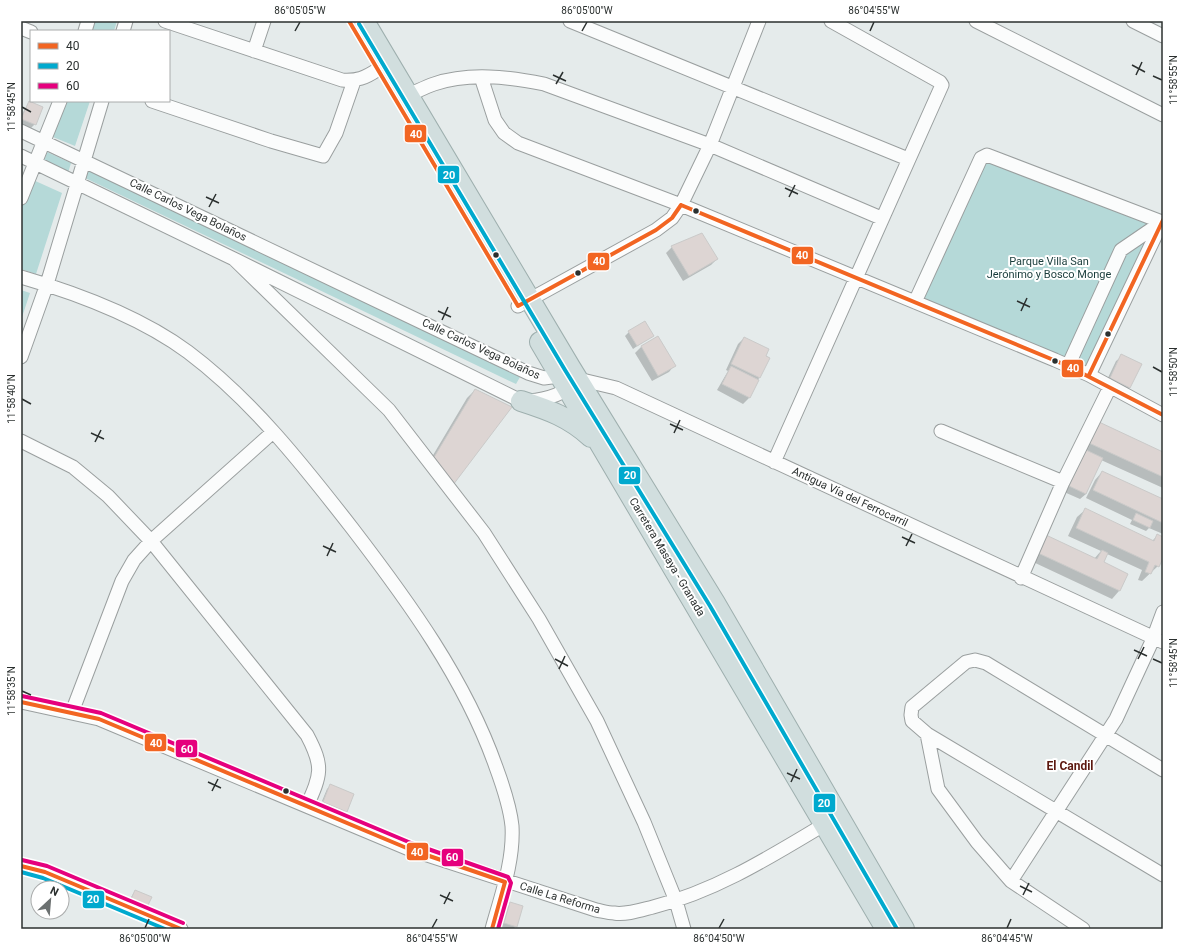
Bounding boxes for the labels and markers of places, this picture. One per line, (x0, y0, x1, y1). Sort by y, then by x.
unlabelled marker (691, 206, 701, 216)
unlabelled marker (491, 250, 501, 260)
unlabelled marker (573, 268, 583, 278)
unlabelled marker (1103, 329, 1113, 339)
unlabelled marker (1050, 356, 1060, 366)
unlabelled marker (281, 786, 291, 796)

